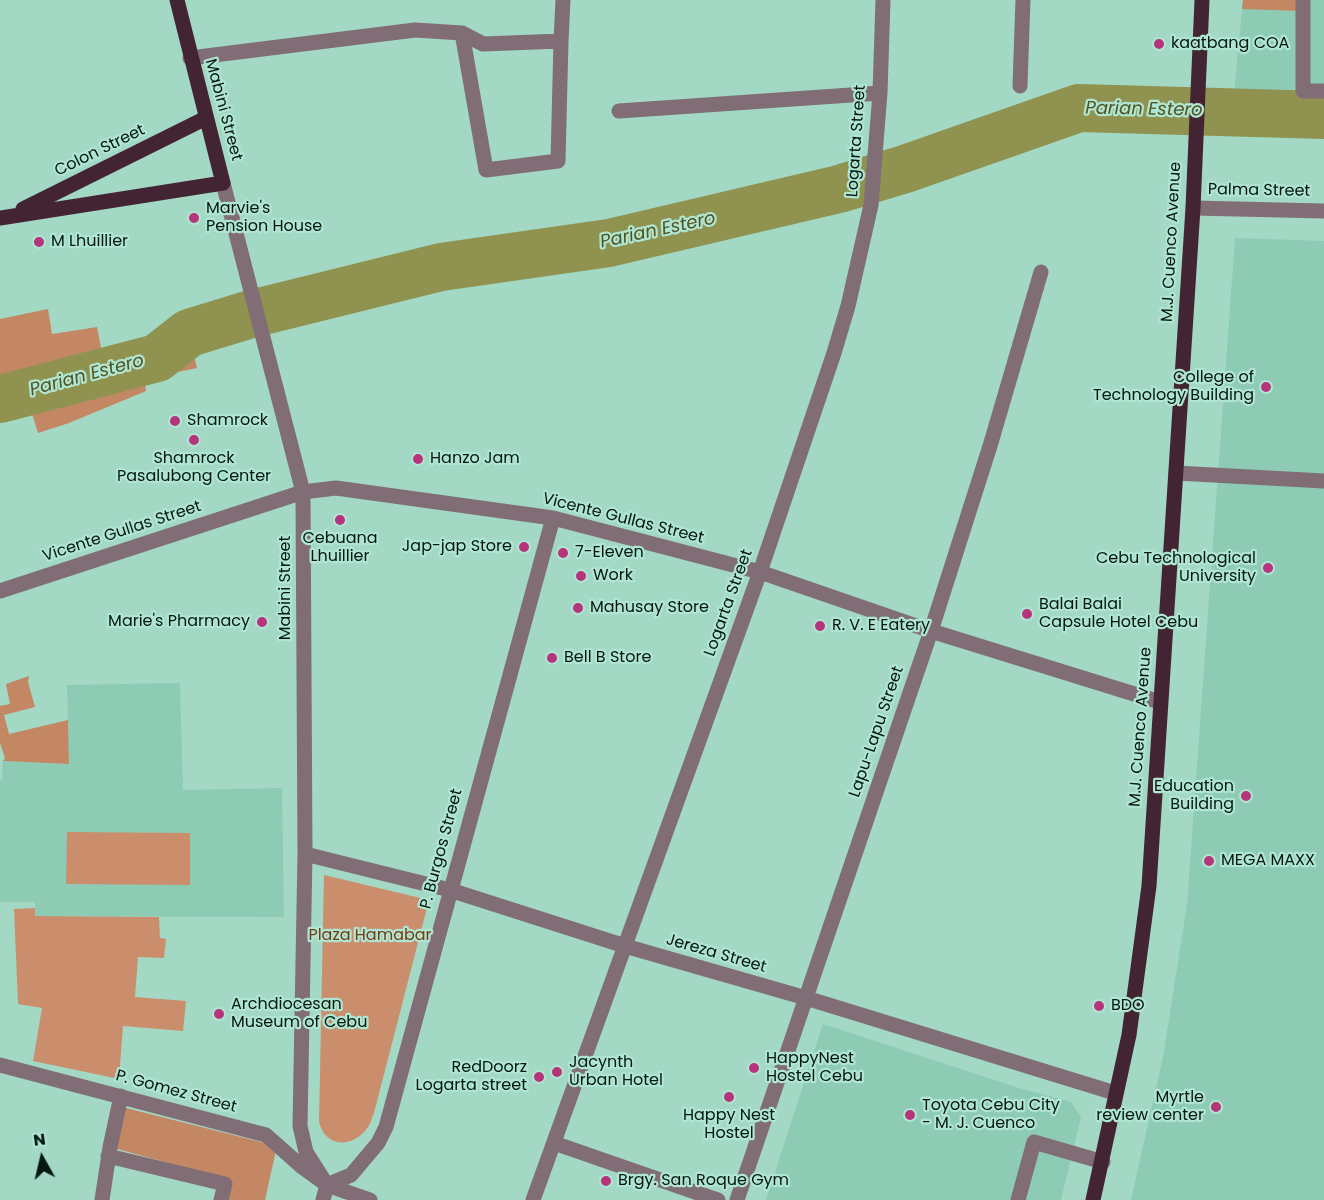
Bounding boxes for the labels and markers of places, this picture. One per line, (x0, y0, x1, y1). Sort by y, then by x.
place label: kaatbang COA (1171, 34, 1289, 54)
marker: kaatbang COA (1152, 37, 1166, 51)
place label: Marvie's Pension House (206, 199, 322, 237)
marker: Marvie's Pension House (187, 211, 201, 225)
place label: M Lhuillier (51, 232, 128, 252)
marker: M Lhuillier (32, 235, 46, 249)
place label: College of Technology Building (1093, 368, 1254, 406)
marker: College of Technology Building (1259, 380, 1273, 394)
place label: Shamrock (187, 411, 268, 431)
marker: Shamrock (168, 414, 182, 428)
marker: Shamrock Pasalubong Center (187, 433, 201, 447)
place label: Shamrock Pasalubong Center (117, 449, 271, 487)
place label: Hanzo Jam (430, 449, 520, 469)
marker: Hanzo Jam (411, 452, 425, 466)
marker: Cebuana Lhuillier (333, 513, 347, 527)
place label: Cebuana Lhuillier (302, 529, 378, 567)
place label: Jap-jap Store (402, 537, 512, 557)
marker: Jap-jap Store (517, 540, 531, 554)
place label: 7-Eleven (575, 543, 644, 563)
marker: 7-Eleven (556, 546, 570, 560)
place label: Cebu Technological University (1096, 549, 1256, 587)
marker: Cebu Technological University (1261, 561, 1275, 575)
place label: Work (593, 566, 633, 586)
marker: Work (574, 569, 588, 583)
place label: Balai Balai Capsule Hotel Cebu (1039, 595, 1198, 633)
place label: Mahusay Store (590, 598, 709, 618)
marker: Mahusay Store (571, 601, 585, 615)
marker: Balai Balai Capsule Hotel Cebu (1020, 607, 1034, 621)
place label: Marie's Pharmacy (108, 612, 250, 632)
marker: Marie's Pharmacy (255, 615, 269, 629)
place label: R. V. E Eatery (832, 616, 930, 636)
marker: R. V. E Eatery (813, 619, 827, 633)
place label: Bell B Store (564, 648, 651, 668)
marker: Bell B Store (545, 651, 559, 665)
place label: Education Building (1154, 777, 1234, 815)
marker: Education Building (1239, 789, 1253, 803)
place label: MEGA MAXX (1221, 851, 1315, 871)
marker: MEGA MAXX (1202, 854, 1216, 868)
place label: Archdiocesan Museum of Cebu (231, 995, 367, 1033)
place label: BDO (1111, 996, 1145, 1016)
marker: BDO (1092, 999, 1106, 1013)
marker: Archdiocesan Museum of Cebu (212, 1007, 226, 1021)
place label: HappyNest Hostel Cebu (766, 1049, 863, 1087)
place label: Jacynth Urban Hotel (569, 1053, 663, 1091)
place label: RedDoorz Logarta street (416, 1058, 527, 1096)
marker: HappyNest Hostel Cebu (747, 1061, 761, 1075)
marker: Jacynth Urban Hotel (550, 1065, 564, 1079)
marker: RedDoorz Logarta street (532, 1070, 546, 1084)
place label: Myrtle review center (1096, 1088, 1204, 1126)
marker: Happy Nest Hostel (722, 1090, 736, 1104)
place label: Toyota Cebu City - M. J. Cuenco (922, 1096, 1060, 1134)
marker: Myrtle review center (1209, 1100, 1223, 1114)
place label: Happy Nest Hostel (683, 1106, 775, 1144)
marker: Toyota Cebu City - M. J. Cuenco (903, 1108, 917, 1122)
place label: Brgy. San Roque Gym (618, 1171, 789, 1191)
marker: Brgy. San Roque Gym (599, 1174, 613, 1188)

